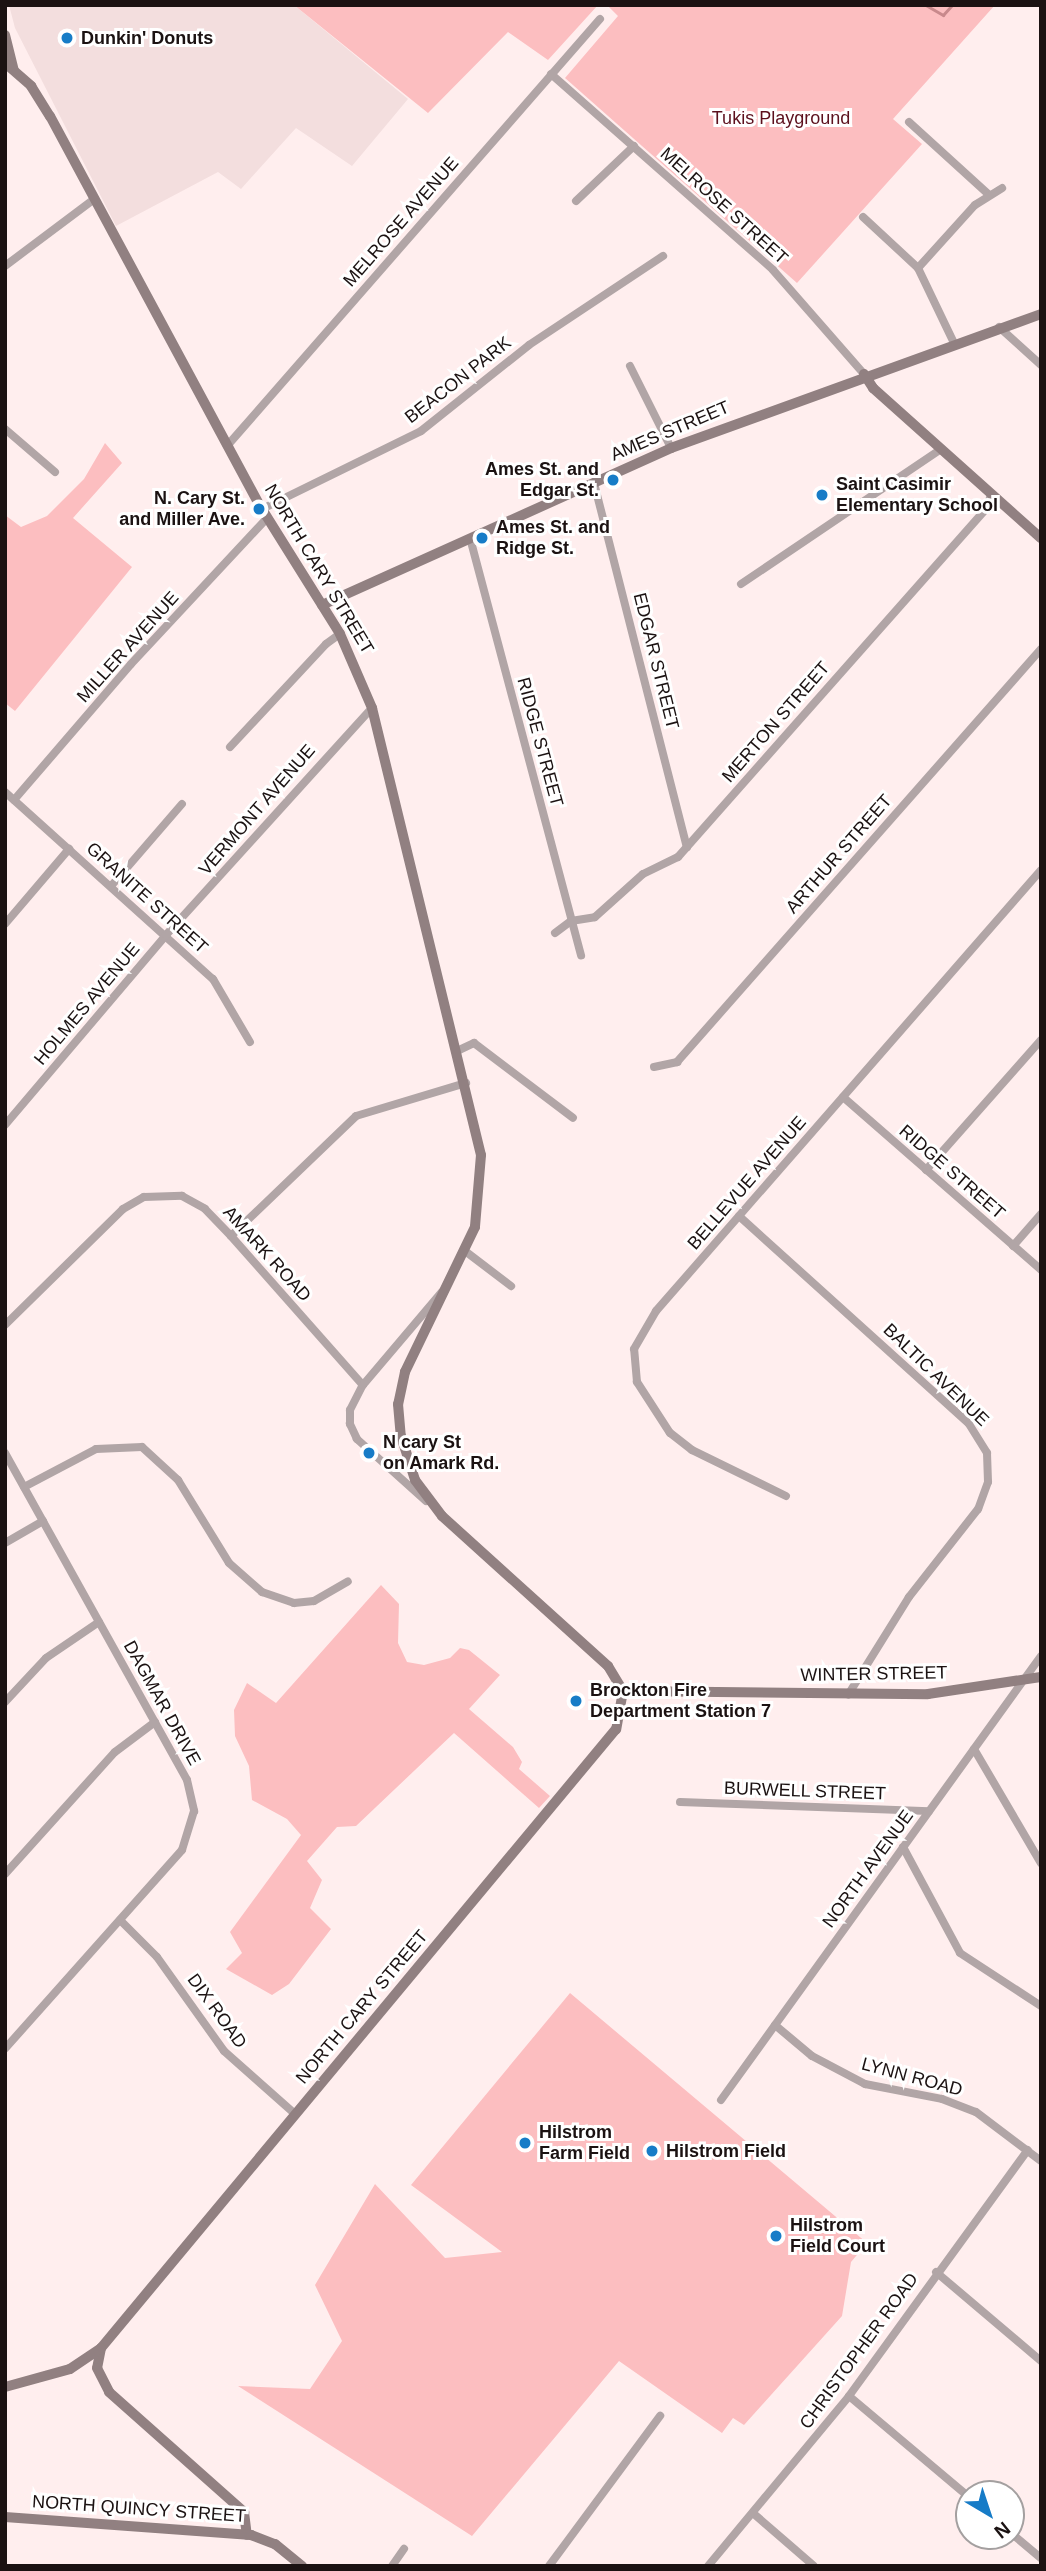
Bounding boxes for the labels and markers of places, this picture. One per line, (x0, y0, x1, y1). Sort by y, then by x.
place label: Dunkin' Donuts (81, 27, 213, 49)
marker: Dunkin' Donuts (59, 30, 75, 46)
place label: Ames St. and Edgar St. (485, 459, 599, 502)
marker: Ames St. and Edgar St. (605, 472, 621, 488)
place label: Saint Casimir Elementary School (836, 474, 998, 516)
marker: Saint Casimir Elementary School (814, 487, 830, 503)
place label: N. Cary St. and Miller Ave. (119, 488, 245, 530)
marker: N. Cary St. and Miller Ave. (251, 501, 267, 517)
place label: Ames St. and Ridge St. (496, 517, 610, 560)
marker: Ames St. and Ridge St. (474, 530, 490, 546)
place label: N cary St on Amark Rd. (383, 1432, 500, 1474)
marker: N cary St on Amark Rd. (361, 1445, 377, 1461)
place label: Brockton Fire Department Station 7 (590, 1680, 771, 1722)
marker: Brockton Fire Department Station 7 (568, 1693, 584, 1709)
place label: Hilstrom Farm Field (539, 2122, 630, 2164)
marker: Hilstrom Farm Field (517, 2135, 533, 2151)
place label: Hilstrom Field (666, 2140, 786, 2162)
marker: Hilstrom Field (644, 2143, 660, 2159)
place label: Hilstrom Field Court (790, 2215, 885, 2258)
marker: Hilstrom Field Court (768, 2228, 784, 2244)

